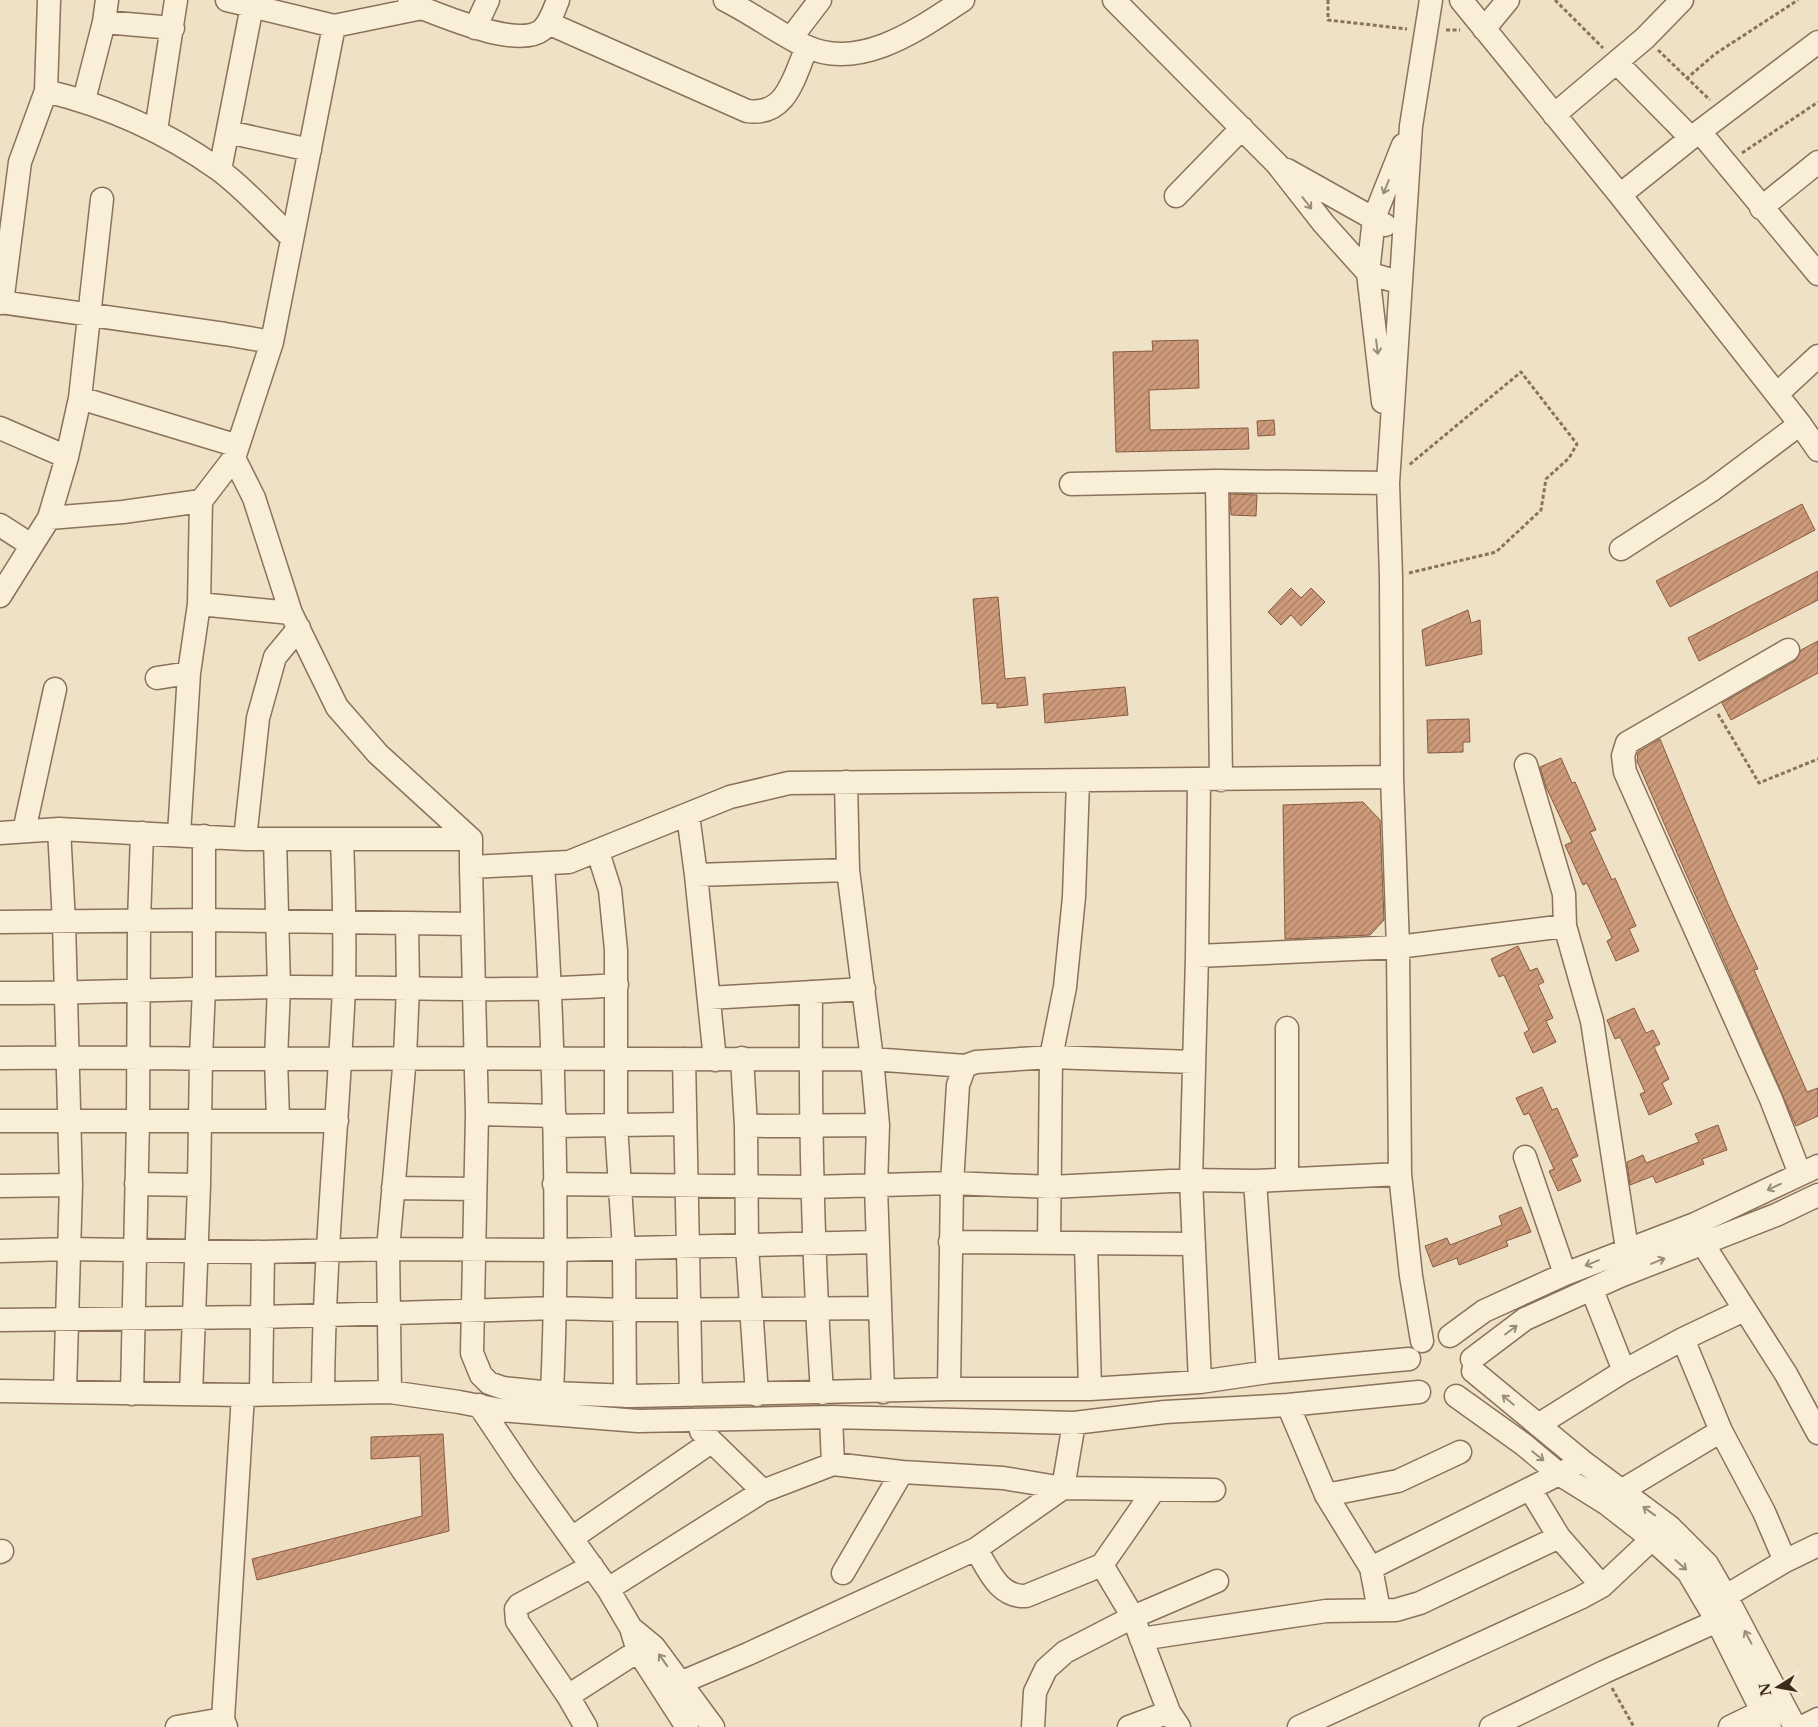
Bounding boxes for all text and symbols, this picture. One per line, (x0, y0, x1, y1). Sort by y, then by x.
one-way arrow (1381, 179, 1390, 195)
one-way arrow (1302, 196, 1313, 209)
one-way arrow (1372, 338, 1382, 354)
one-way arrow (1767, 1182, 1782, 1192)
one-way arrow (1650, 1256, 1665, 1265)
one-way arrow (1585, 1259, 1600, 1268)
one-way arrow (1504, 1324, 1517, 1335)
one-way arrow (1502, 1394, 1515, 1405)
one-way arrow (1531, 1450, 1544, 1461)
one-way arrow (1642, 1506, 1656, 1516)
one-way arrow (1674, 1559, 1687, 1571)
one-way arrow (1743, 1630, 1753, 1645)
one-way arrow (658, 1653, 668, 1667)
north arrow (1753, 1662, 1803, 1712)
text: N (1755, 1681, 1775, 1698)

